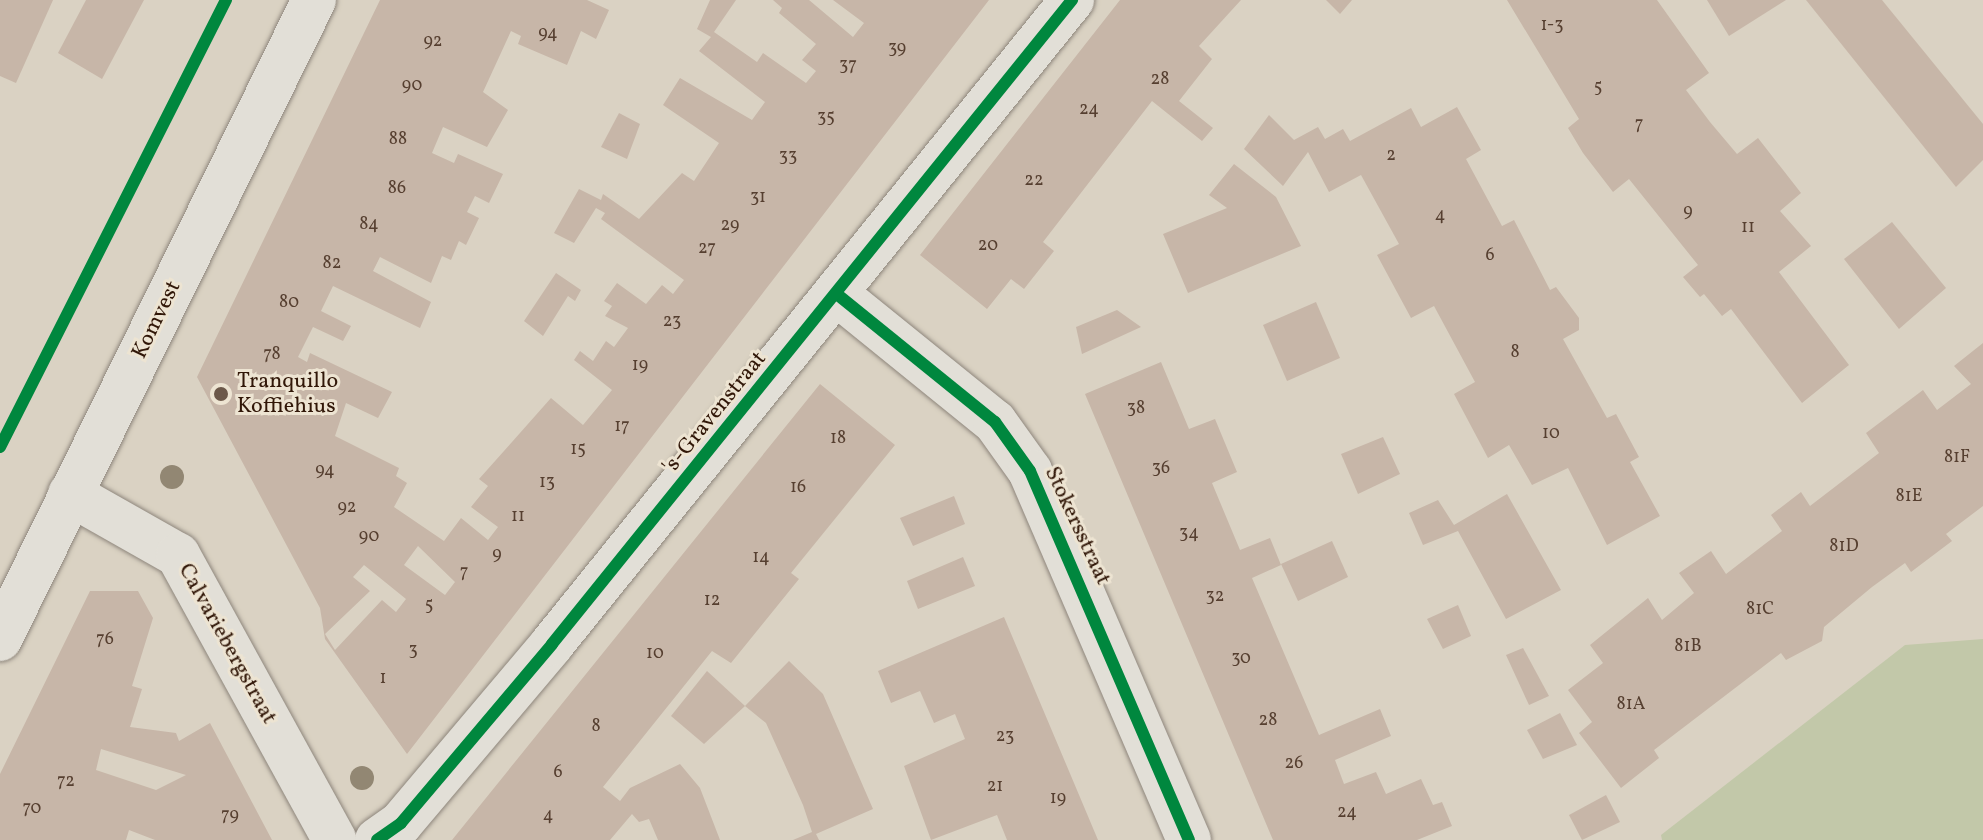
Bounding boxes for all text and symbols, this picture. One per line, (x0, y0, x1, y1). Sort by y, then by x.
house number: 1-3 (1540, 15, 1564, 37)
house number: 94 (538, 23, 558, 45)
house number: 92 (423, 31, 443, 53)
house number: 39 (888, 38, 906, 60)
house number: 37 (839, 55, 857, 77)
house number: 28 (1151, 69, 1169, 91)
house number: 90 (402, 75, 422, 97)
house number: 5 (1594, 77, 1602, 99)
house number: 24 (1079, 99, 1099, 121)
house number: 35 (817, 107, 835, 129)
house number: 7 (1635, 114, 1643, 136)
house number: 88 (389, 129, 407, 151)
house number: 2 (1386, 145, 1396, 167)
house number: 33 (779, 146, 797, 168)
house number: 22 (1024, 170, 1044, 192)
house number: 86 (388, 178, 406, 200)
house number: 31 (750, 187, 766, 209)
house number: 9 (1683, 201, 1693, 223)
house number: 4 (1435, 205, 1445, 227)
house number: 84 (359, 214, 379, 236)
house number: 29 (721, 215, 739, 237)
house number: 11 (1741, 217, 1755, 239)
house number: 20 (978, 235, 998, 257)
house number: 27 (698, 238, 716, 260)
house number: 6 (1485, 245, 1495, 267)
house number: 82 (323, 253, 341, 275)
street label: Komvest (127, 277, 187, 363)
house number: 80 (279, 292, 299, 314)
house number: 23 (663, 311, 681, 333)
house number: 8 (1510, 342, 1520, 364)
house number: 78 (263, 344, 281, 366)
street label: 's-Gravenstraat (658, 347, 772, 479)
house number: 19 (632, 355, 648, 377)
place label: Tranquillo Koffiehius (237, 368, 338, 420)
marker: Tranquillo Koffiehius (212, 385, 230, 403)
house number: 38 (1127, 398, 1145, 420)
house number: 17 (614, 416, 630, 438)
house number: 10 (1542, 423, 1560, 445)
house number: 18 (830, 428, 846, 450)
house number: 15 (570, 439, 586, 461)
house number: 81F (1944, 447, 1970, 469)
house number: 36 (1152, 458, 1170, 480)
house number: 94 (315, 460, 335, 482)
street label: Stokersstraat (1038, 463, 1116, 589)
house number: 13 (539, 472, 555, 494)
house number: 16 (790, 477, 806, 499)
house number: 81E (1896, 486, 1922, 508)
house number: 92 (337, 497, 357, 519)
house number: 11 (511, 506, 525, 528)
house number: 34 (1179, 523, 1199, 545)
house number: 90 (359, 526, 379, 548)
house number: 81D (1829, 536, 1859, 558)
house number: 9 (492, 544, 502, 566)
house number: 14 (752, 547, 770, 569)
street label: Calvariebergstraat (172, 559, 282, 729)
house number: 7 (460, 562, 468, 584)
house number: 32 (1206, 586, 1224, 608)
house number: 12 (704, 590, 720, 612)
house number: 5 (425, 595, 433, 617)
house number: 81C (1746, 599, 1774, 621)
house number: 76 (96, 629, 114, 651)
house number: 81B (1674, 636, 1702, 658)
house number: 3 (408, 640, 418, 662)
house number: 10 (646, 643, 664, 665)
house number: 30 (1231, 648, 1251, 670)
house number: 1 (380, 668, 386, 690)
house number: 81A (1617, 694, 1645, 716)
house number: 28 (1259, 710, 1277, 732)
house number: 8 (591, 716, 601, 738)
house number: 23 (996, 726, 1014, 748)
house number: 26 (1285, 753, 1303, 775)
house number: 6 (553, 762, 563, 784)
house number: 72 (57, 771, 75, 793)
house number: 21 (987, 776, 1003, 798)
house number: 19 (1050, 788, 1066, 810)
house number: 70 (23, 798, 41, 820)
house number: 24 (1337, 802, 1357, 824)
house number: 79 (221, 805, 239, 827)
house number: 4 (543, 805, 553, 827)

